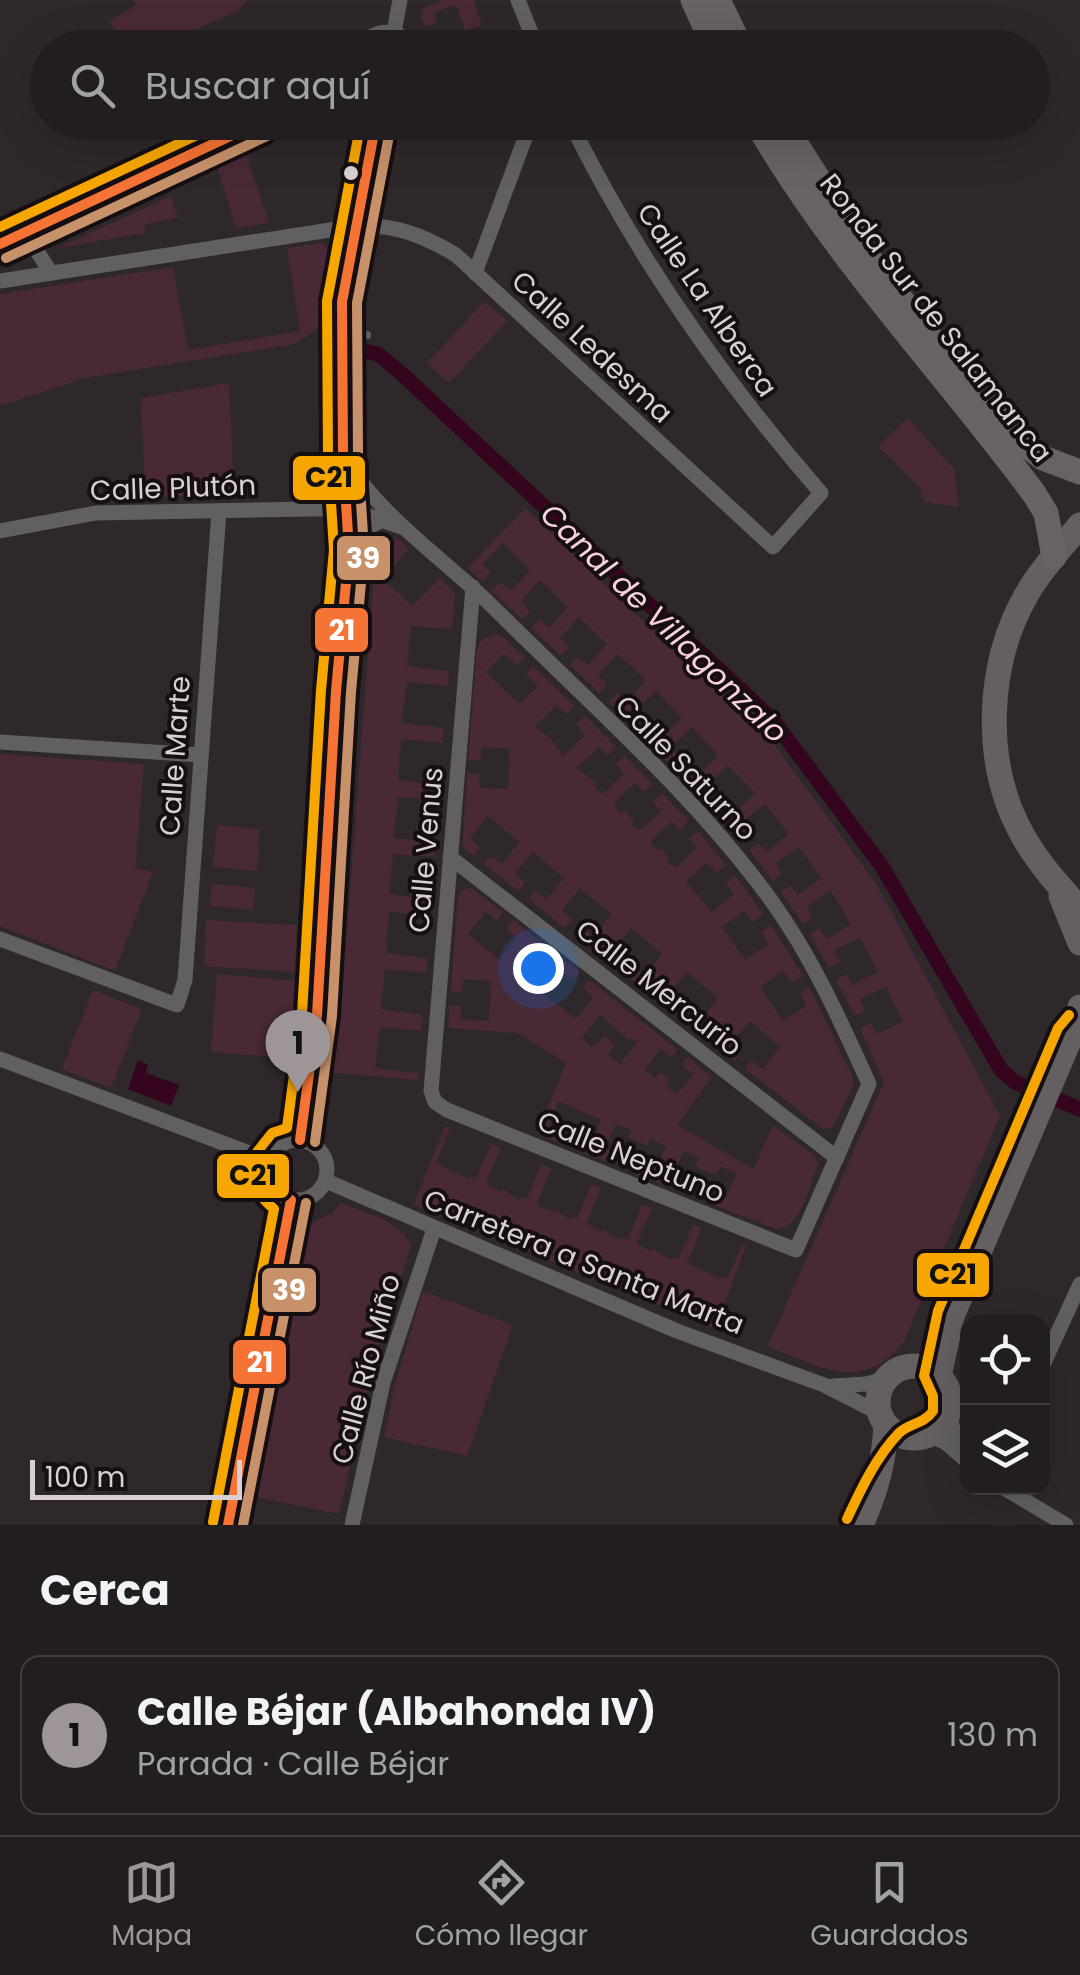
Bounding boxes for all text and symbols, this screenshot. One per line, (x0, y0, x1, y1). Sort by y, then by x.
search box (30, 30, 1050, 140)
icon: search (65, 58, 120, 113)
text: Buscar aquí (145, 59, 371, 112)
unlabelled marker (341, 163, 361, 183)
street label: Ronda Sur de Salamanca (811, 165, 1061, 471)
street label: Calle La Alberca (628, 195, 786, 405)
street label: Calle Ledesma (503, 262, 681, 432)
line badge: C21 (291, 454, 367, 502)
text: C21 (305, 458, 353, 497)
street label: Calle Plutón (89, 466, 257, 510)
water label: Canal de Villagonzalo (531, 493, 797, 753)
line badge: 39 (335, 534, 392, 582)
text: 39 (346, 539, 380, 578)
line badge: 21 (313, 606, 370, 654)
text: 21 (329, 611, 355, 650)
street label: Calle Marte (150, 675, 200, 837)
street label: Calle Saturno (606, 687, 766, 849)
street label: Calle Venus (399, 766, 453, 934)
street label: Calle Mercurio (568, 911, 750, 1065)
your location (513, 943, 564, 994)
pin: 1 (266, 1010, 330, 1092)
street label: Calle Neptuno (531, 1102, 731, 1212)
line badge: C21 (215, 1152, 291, 1200)
text: C21 (229, 1156, 277, 1195)
street label: Carretera a Santa Marta (418, 1180, 750, 1344)
line badge: C21 (915, 1251, 991, 1299)
text: C21 (929, 1255, 977, 1294)
line badge: 39 (260, 1266, 318, 1314)
street label: Calle Río Miño (322, 1270, 410, 1468)
text: 39 (272, 1271, 306, 1310)
map controls (960, 1315, 1050, 1495)
button: locate (960, 1315, 1050, 1405)
line badge: 21 (231, 1338, 288, 1386)
text: 21 (247, 1343, 273, 1382)
button: layers (960, 1405, 1050, 1495)
scale bar (30, 1455, 242, 1500)
text: 100 m (45, 1458, 125, 1497)
text: Cerca (40, 1561, 170, 1620)
text: Calle Béjar (Albahonda IV) (137, 1685, 657, 1738)
text: 1 (68, 1712, 81, 1757)
text: 130 m (947, 1712, 1038, 1757)
text: Parada · Calle Béjar (137, 1741, 449, 1786)
tab: Mapa (111, 1855, 192, 1957)
tab: Cómo llegar (415, 1855, 588, 1957)
tab: Guardados (810, 1855, 969, 1957)

